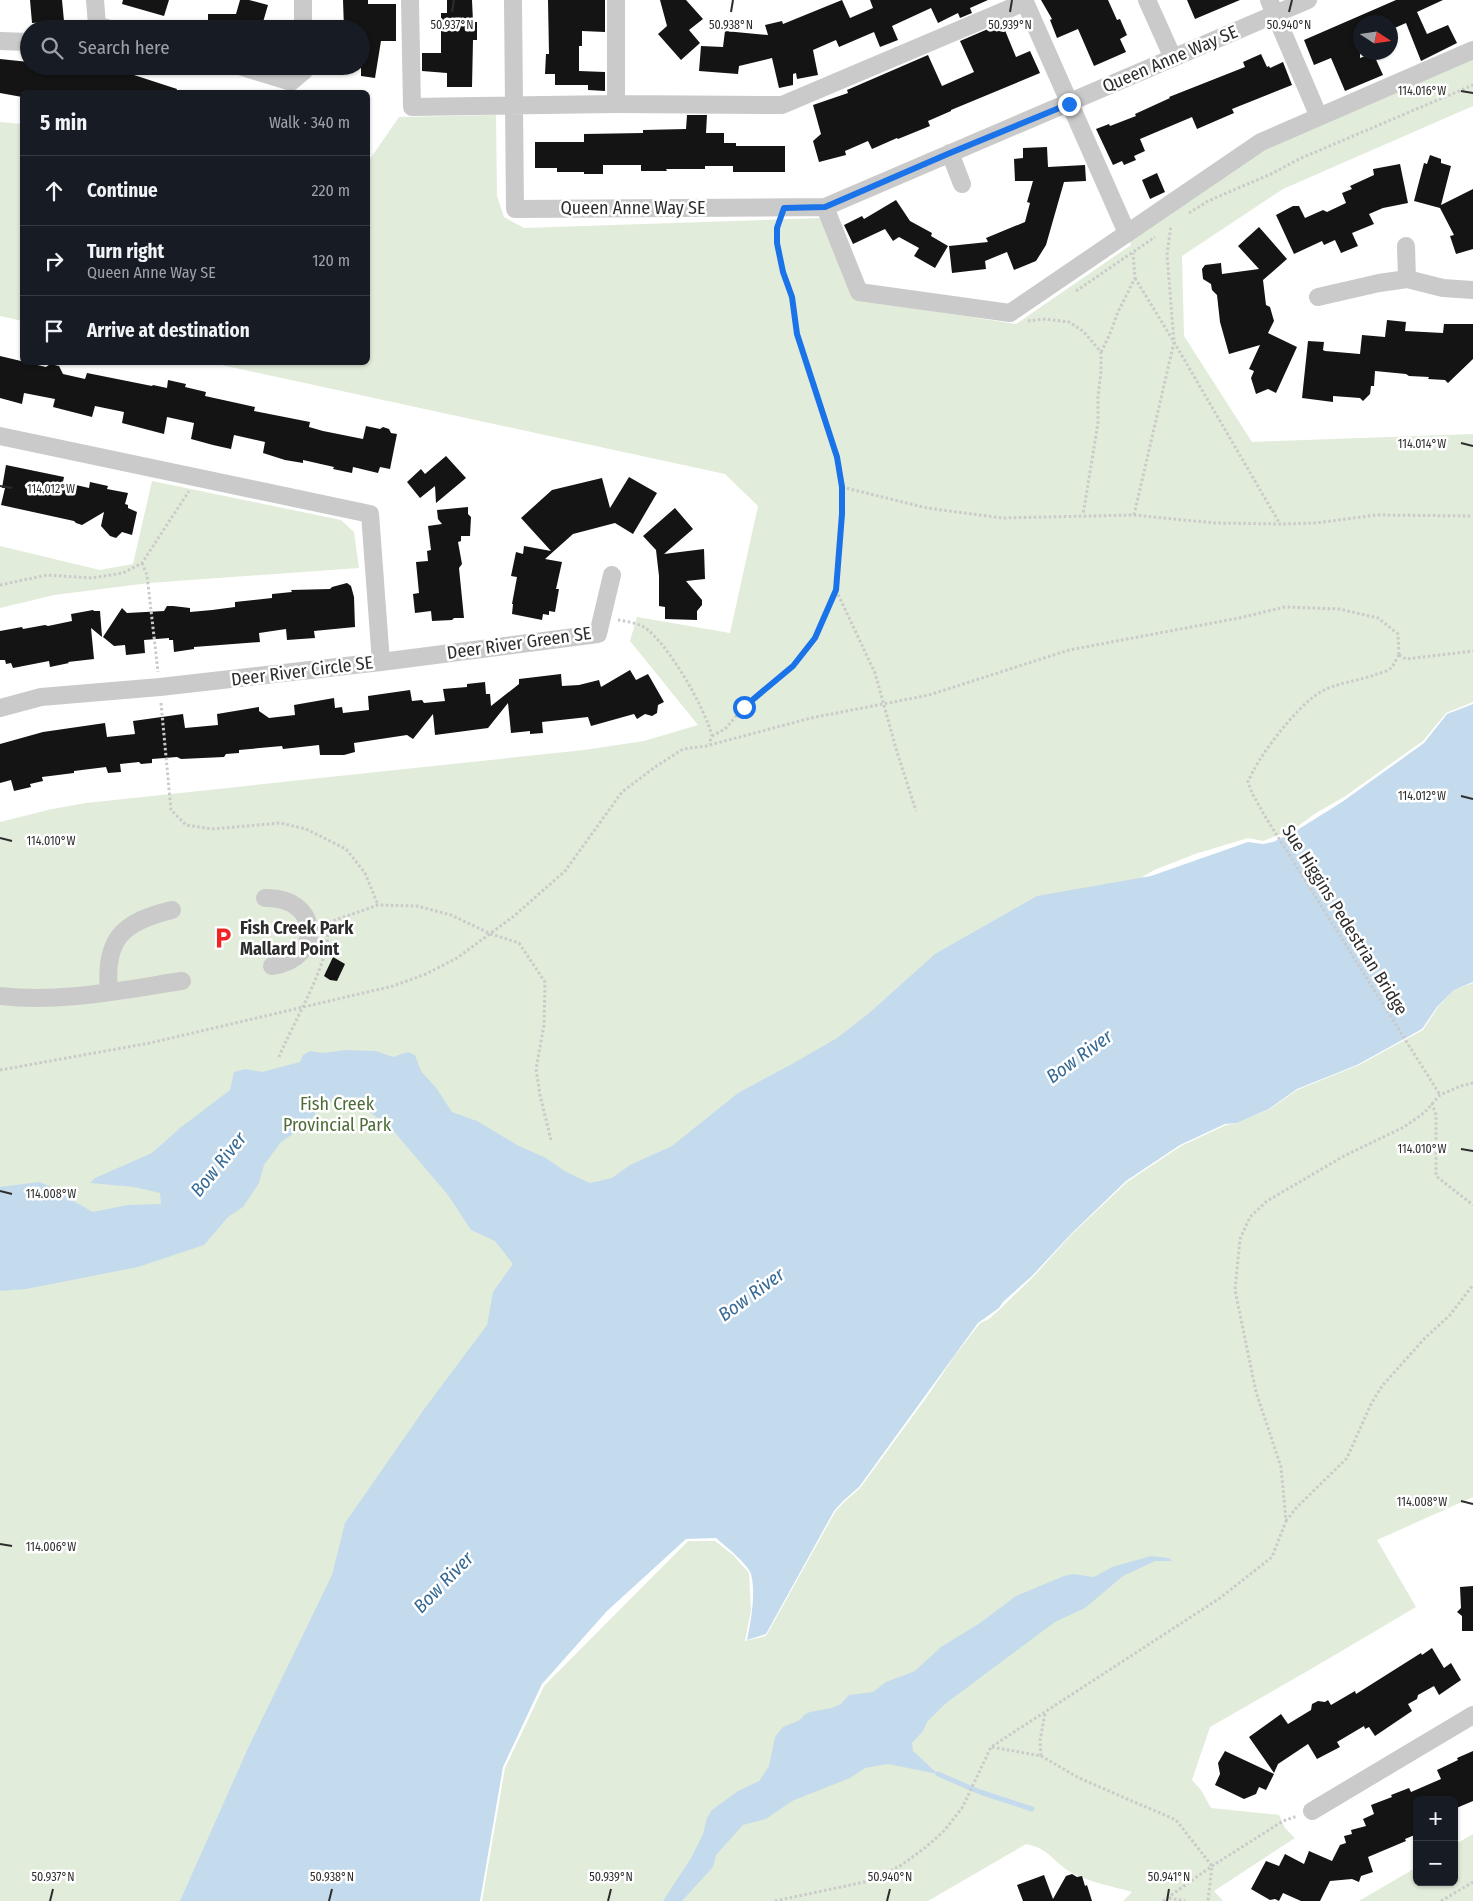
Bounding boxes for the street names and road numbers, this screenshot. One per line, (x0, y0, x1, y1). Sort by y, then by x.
street label: Queen Anne Way SE (1099, 21, 1241, 97)
street label: Queen Anne Way SE (561, 197, 705, 219)
street label: Deer River Green SE (445, 622, 593, 664)
street label: Deer River Circle SE (230, 651, 374, 691)
street label: Sue Higgins Pedestrian Bridge (1277, 821, 1413, 1019)

